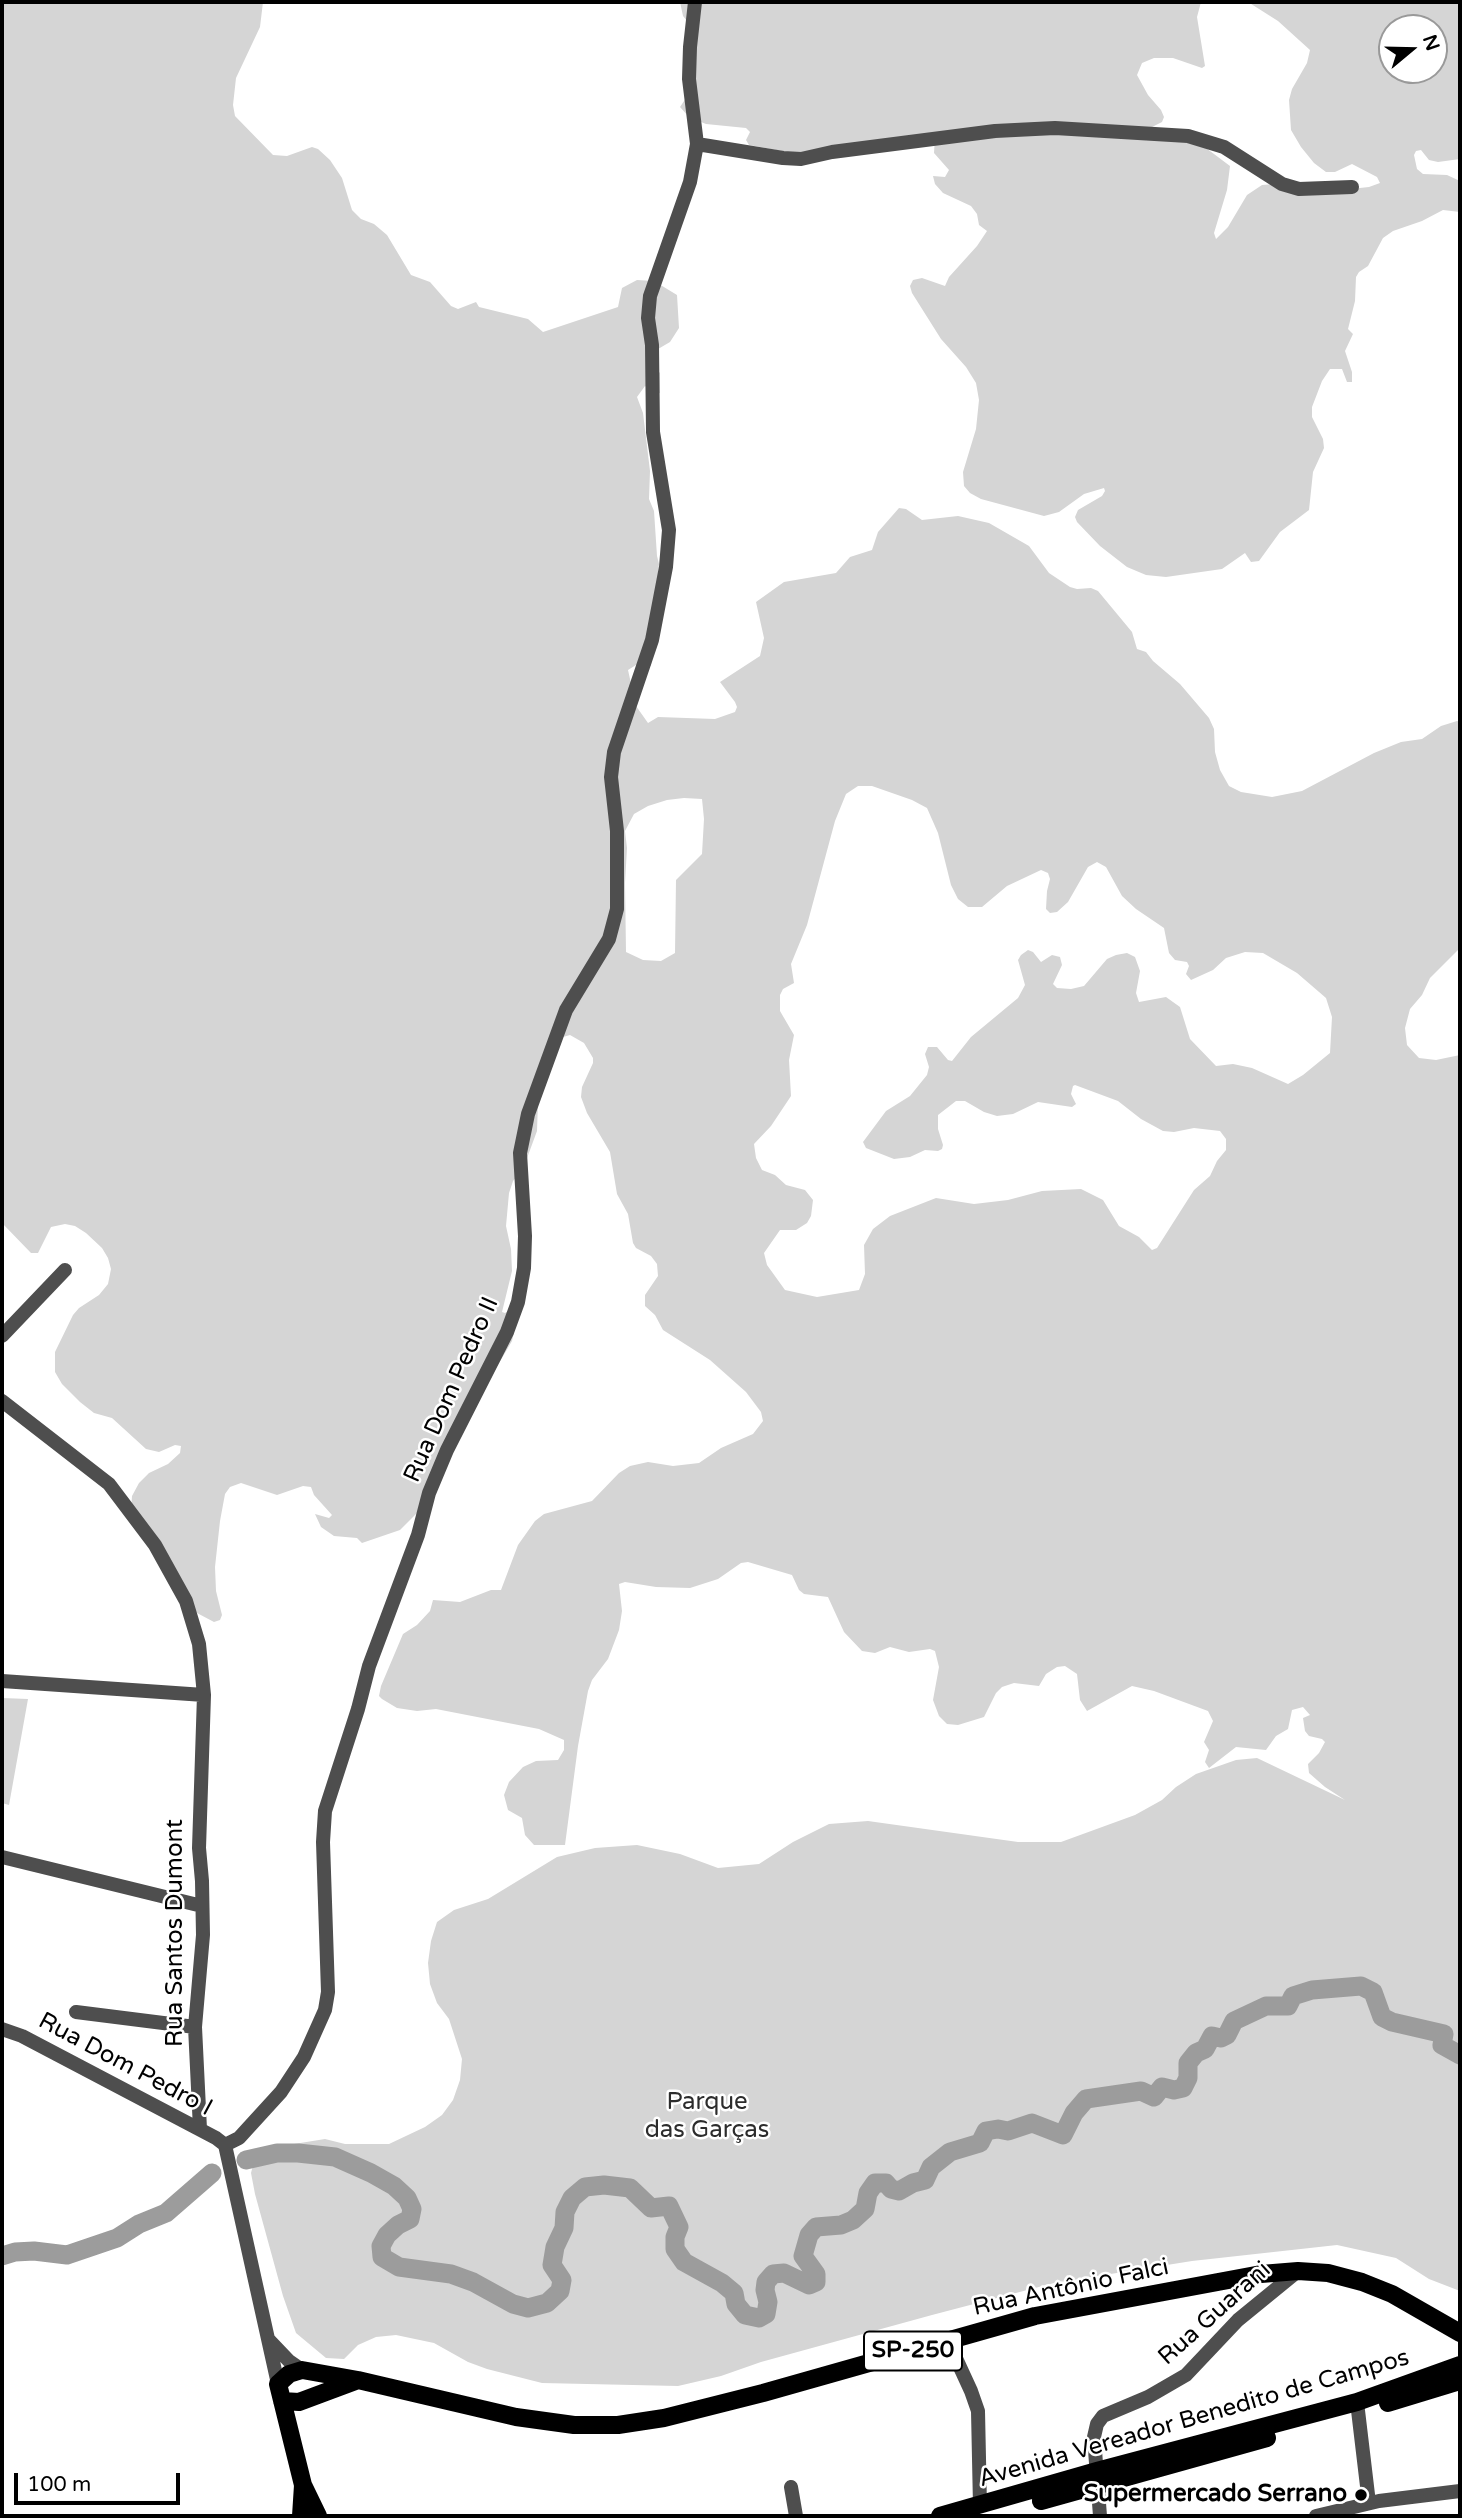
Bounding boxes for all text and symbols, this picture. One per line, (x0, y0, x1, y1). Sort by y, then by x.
north arrow (1378, 14, 1448, 84)
text: N (1418, 32, 1444, 54)
street label: Rua Dom Pedro II (398, 1293, 506, 1487)
street label: Rua Santos Dumont (162, 1819, 190, 2047)
street label: Rua Dom Pedro I (33, 2007, 217, 2123)
park label: Parque das Garças (645, 2089, 769, 2145)
street label: Rua Antônio Falci (970, 2253, 1172, 2323)
street label: Rua Guarani (1153, 2256, 1277, 2372)
road number: SP-250 (864, 2332, 962, 2370)
street label: Avenida Vereador Benedito de Campos (976, 2344, 1412, 2494)
scale bar (18, 2458, 184, 2502)
text: 100 m (27, 2472, 91, 2497)
place label: Supermercado Serrano (1084, 2481, 1347, 2509)
marker: Supermercado Serrano (1353, 2487, 1369, 2503)

